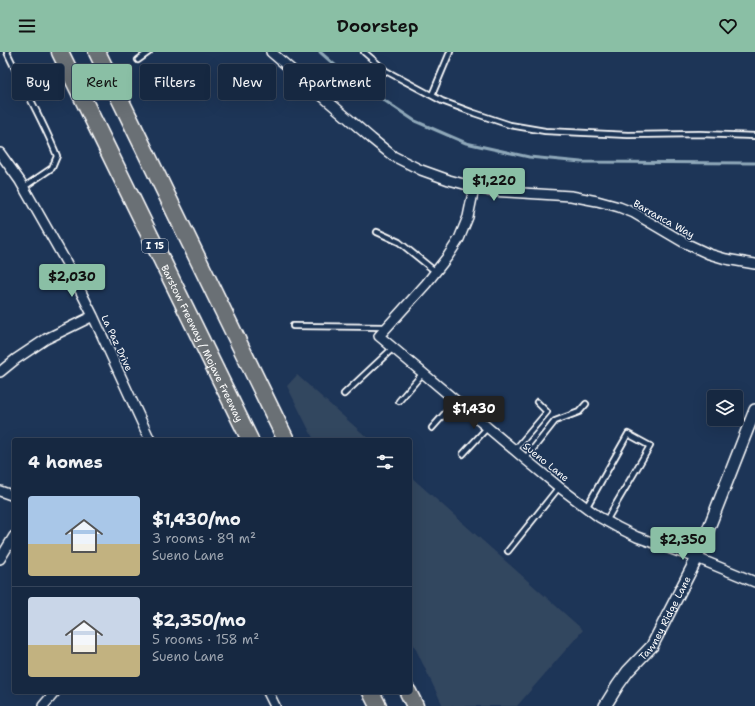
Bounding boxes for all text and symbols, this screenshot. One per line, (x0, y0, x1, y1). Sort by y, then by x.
text: Doorstep (336, 14, 419, 38)
icon: menu (16, 15, 38, 37)
icon: heart (717, 15, 739, 37)
chip: Buy (12, 64, 64, 100)
chip: Rent (72, 64, 132, 100)
chip: Filters (140, 64, 210, 100)
chip: New (218, 64, 276, 100)
chip: Apartment (284, 64, 385, 100)
pin: $1,220 (461, 168, 527, 202)
text: $1,220 (472, 172, 516, 189)
street label: Barranca Way (631, 197, 697, 241)
road number: I 15 (142, 239, 168, 253)
street label: Barstow Freeway / Mojave Freeway (159, 262, 247, 424)
pin: $2,030 (39, 264, 105, 298)
text: $2,030 (48, 268, 96, 285)
street label: La Paz Drive (98, 313, 136, 373)
map controls (707, 390, 743, 426)
button: layers (707, 390, 743, 426)
pin: $1,430 (441, 396, 507, 430)
text: $1,430 (452, 400, 496, 417)
street label: Sueno Lane (520, 439, 572, 485)
text: 4 homes (28, 451, 103, 473)
icon: filters (374, 451, 396, 473)
text: $1,430/mo (152, 508, 241, 530)
icon: home (60, 512, 108, 560)
pin: $2,350 (650, 527, 716, 561)
text: 3 rooms · 89 m² (152, 530, 256, 547)
text: $2,350 (659, 531, 707, 548)
text: Sueno Lane (152, 547, 224, 564)
street label: Tawney Ridge Lane (636, 573, 693, 663)
text: $2,350/mo (152, 609, 246, 631)
icon: home (60, 613, 108, 661)
text: 5 rooms · 158 m² (152, 631, 259, 648)
text: Sueno Lane (152, 648, 224, 665)

